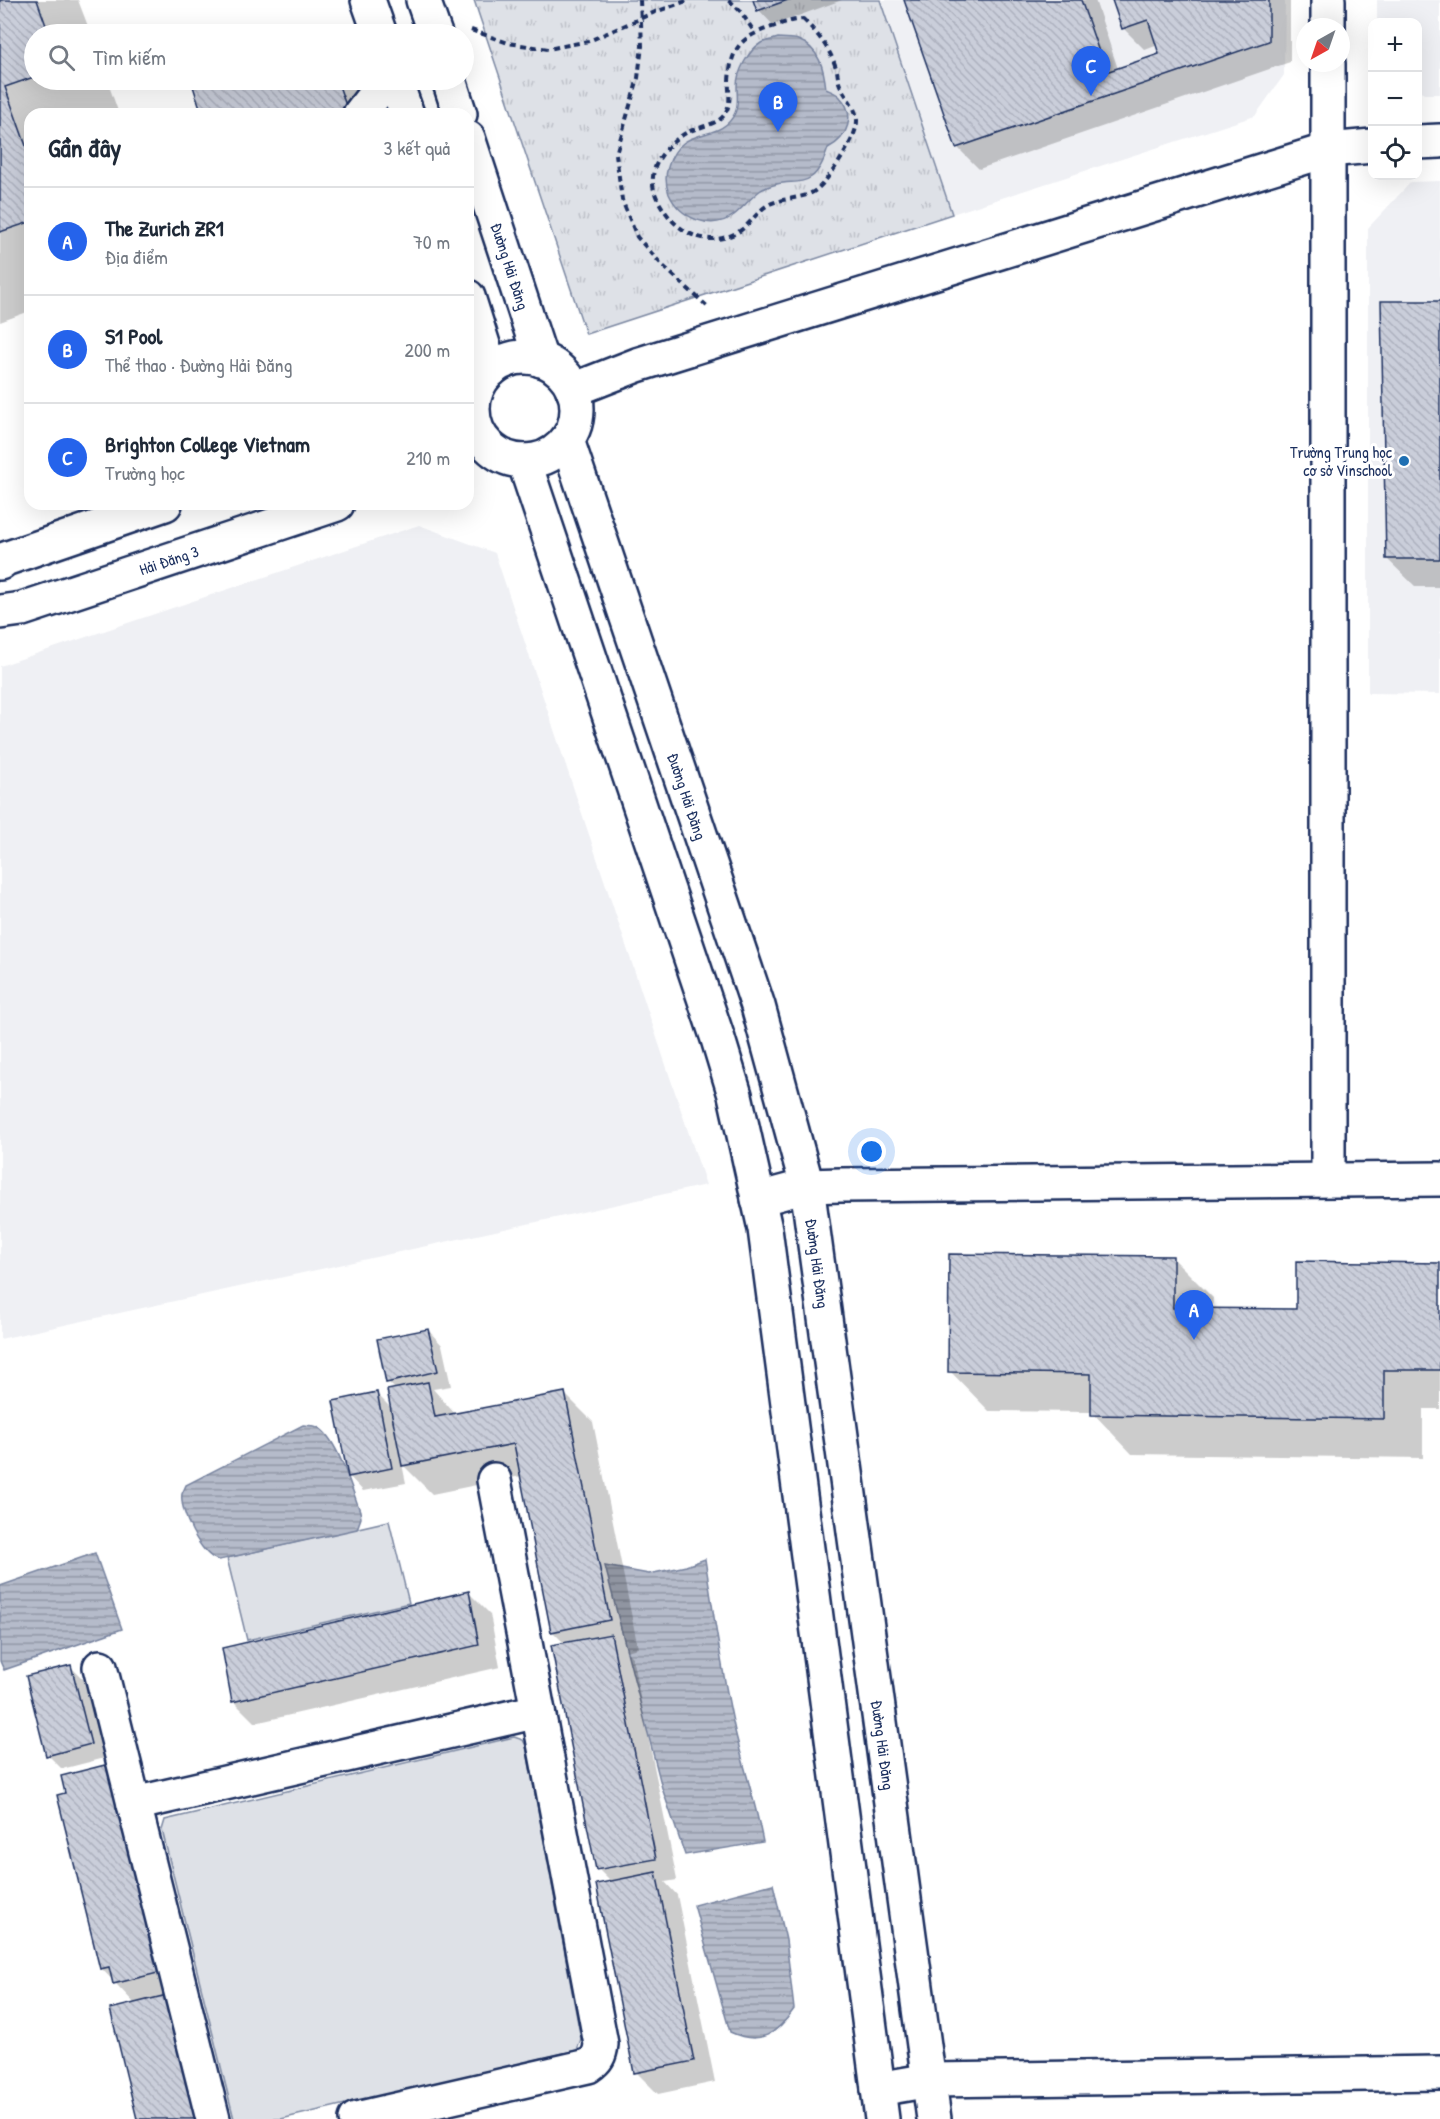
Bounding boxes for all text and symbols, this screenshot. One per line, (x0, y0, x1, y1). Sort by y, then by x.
north arrow (1296, 18, 1350, 72)
map controls (1368, 18, 1422, 180)
button: + (1368, 18, 1422, 72)
search box (24, 24, 474, 90)
icon: search (45, 41, 78, 74)
text: Tìm kiếm (93, 42, 166, 72)
pin: C (1072, 46, 1110, 96)
button: − (1368, 72, 1422, 126)
pin: B (758, 82, 798, 132)
button: locate (1368, 126, 1422, 180)
text: Gần đây (48, 130, 121, 165)
text: 3 kết quả (384, 134, 450, 161)
text: The Zurich ZR1 (105, 213, 224, 243)
street label: Đường Hải Đăng (486, 220, 535, 313)
text: A (63, 228, 72, 255)
text: 70 m (413, 228, 450, 255)
text: Địa điểm (105, 243, 168, 270)
text: S1 Pool (105, 321, 162, 351)
text: B (62, 336, 73, 363)
text: 200 m (405, 336, 450, 363)
text: Thể thao · Đường Hải Đăng (105, 351, 292, 378)
text: Brighton College Vietnam (105, 429, 310, 459)
place label: Trường Trung học cơ sở Vinschool (1290, 441, 1393, 481)
text: C (62, 444, 73, 471)
text: 210 m (406, 444, 450, 471)
marker: Trường Trung học cơ sở Vinschool (1397, 454, 1411, 468)
text: Trường học (105, 459, 185, 486)
street label: Hải Đăng 3 (136, 540, 201, 580)
street label: Đường Hải Đăng (662, 750, 712, 843)
your location (857, 1137, 886, 1166)
street label: Đường Hải Đăng (801, 1217, 835, 1310)
pin: A (1174, 1290, 1214, 1340)
street label: Đường Hải Đăng (866, 1699, 900, 1791)

